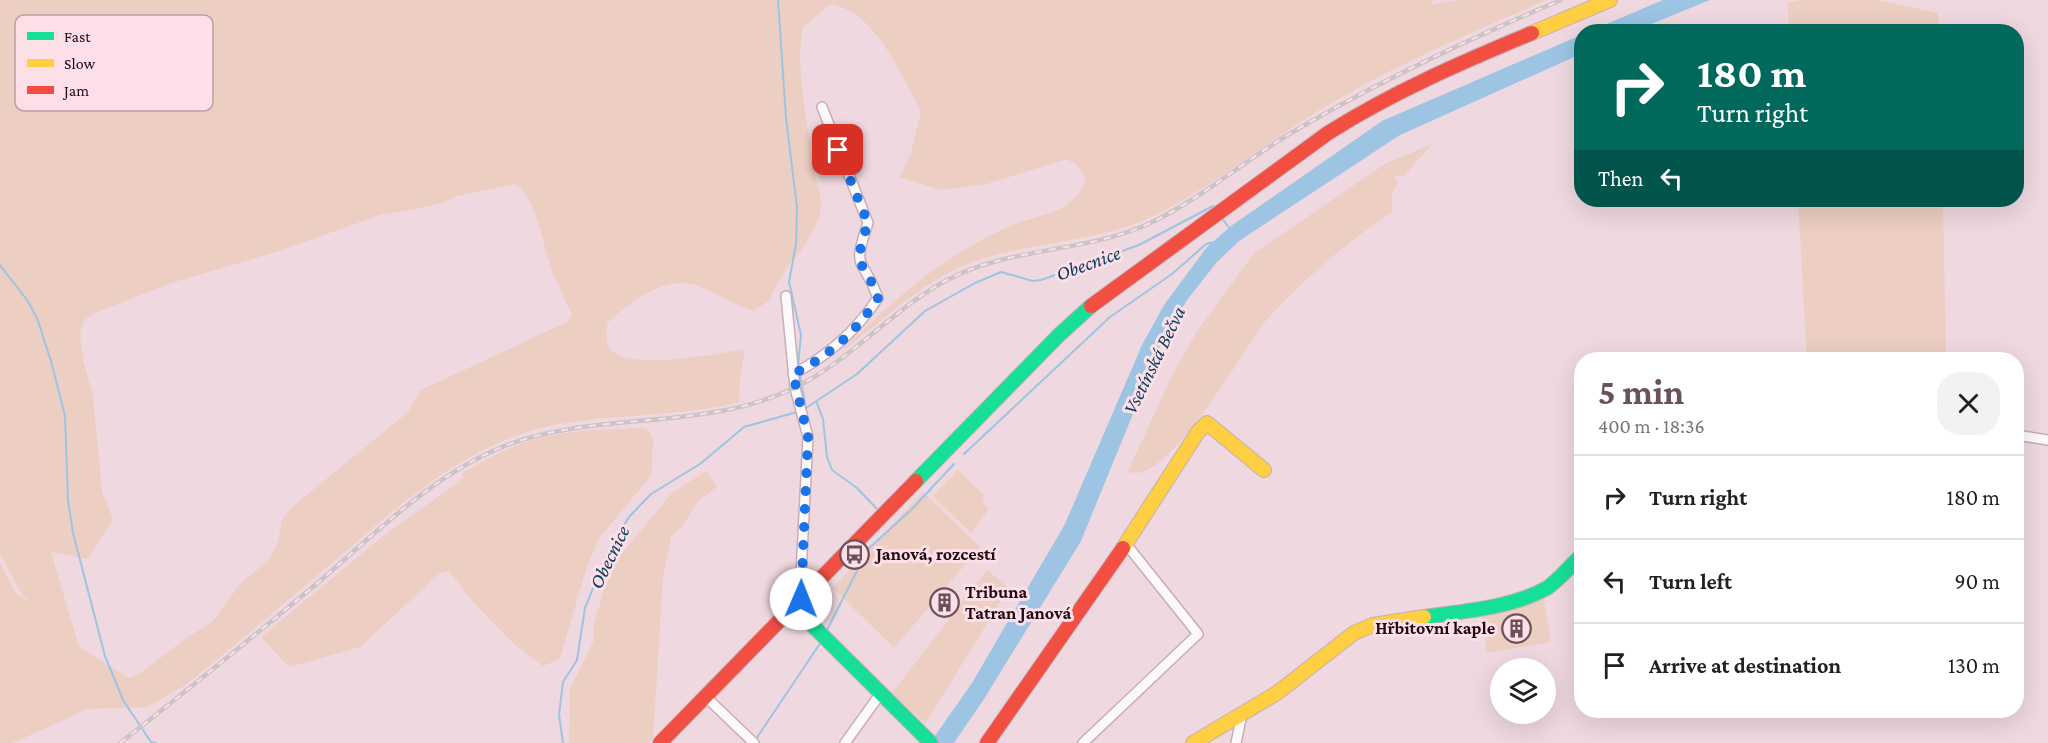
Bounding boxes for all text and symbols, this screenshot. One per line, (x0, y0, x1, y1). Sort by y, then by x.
legend (15, 15, 213, 111)
text: Fast (64, 28, 91, 45)
icon: right (1598, 48, 1676, 126)
text: 180 m (1697, 49, 1806, 96)
text: Slow (64, 55, 96, 72)
text: Jam (62, 82, 89, 100)
text: Turn right (1697, 98, 1808, 128)
pin (812, 124, 863, 175)
icon: arrive (821, 133, 854, 166)
icon: left (1655, 162, 1688, 195)
text: Then (1598, 166, 1643, 191)
water label: Obecnice (1053, 241, 1124, 285)
water label: Vsetínská Bečva (1118, 303, 1190, 417)
text: 5 min (1598, 372, 1684, 412)
button: close (1937, 372, 2000, 435)
text: 400 m · 18:36 (1598, 415, 1705, 437)
icon: right (1598, 481, 1631, 514)
text: Turn right (1649, 485, 1747, 510)
text: 180 m (1947, 485, 2000, 510)
water label: Obecnice (584, 522, 634, 592)
bus stop icon: Janová, rozcestí (839, 538, 871, 570)
place label: Janová, rozcestí (874, 544, 997, 564)
icon: left (1598, 565, 1631, 598)
position arrow (769, 567, 833, 631)
text: Turn left (1649, 569, 1732, 594)
text: 90 m (1955, 569, 2000, 594)
place label: Tribuna Tatran Janová (965, 582, 1072, 623)
building icon: Tribuna Tatran Janová (928, 586, 960, 618)
building icon: Hřbitovní kaple (1500, 612, 1532, 644)
place label: Hřbitovní kaple (1375, 618, 1495, 638)
icon: arrive (1598, 649, 1631, 682)
text: Arrive at destination (1649, 653, 1841, 678)
text: 130 m (1948, 653, 2000, 678)
map controls (1490, 658, 1556, 724)
button: layers (1490, 658, 1556, 724)

